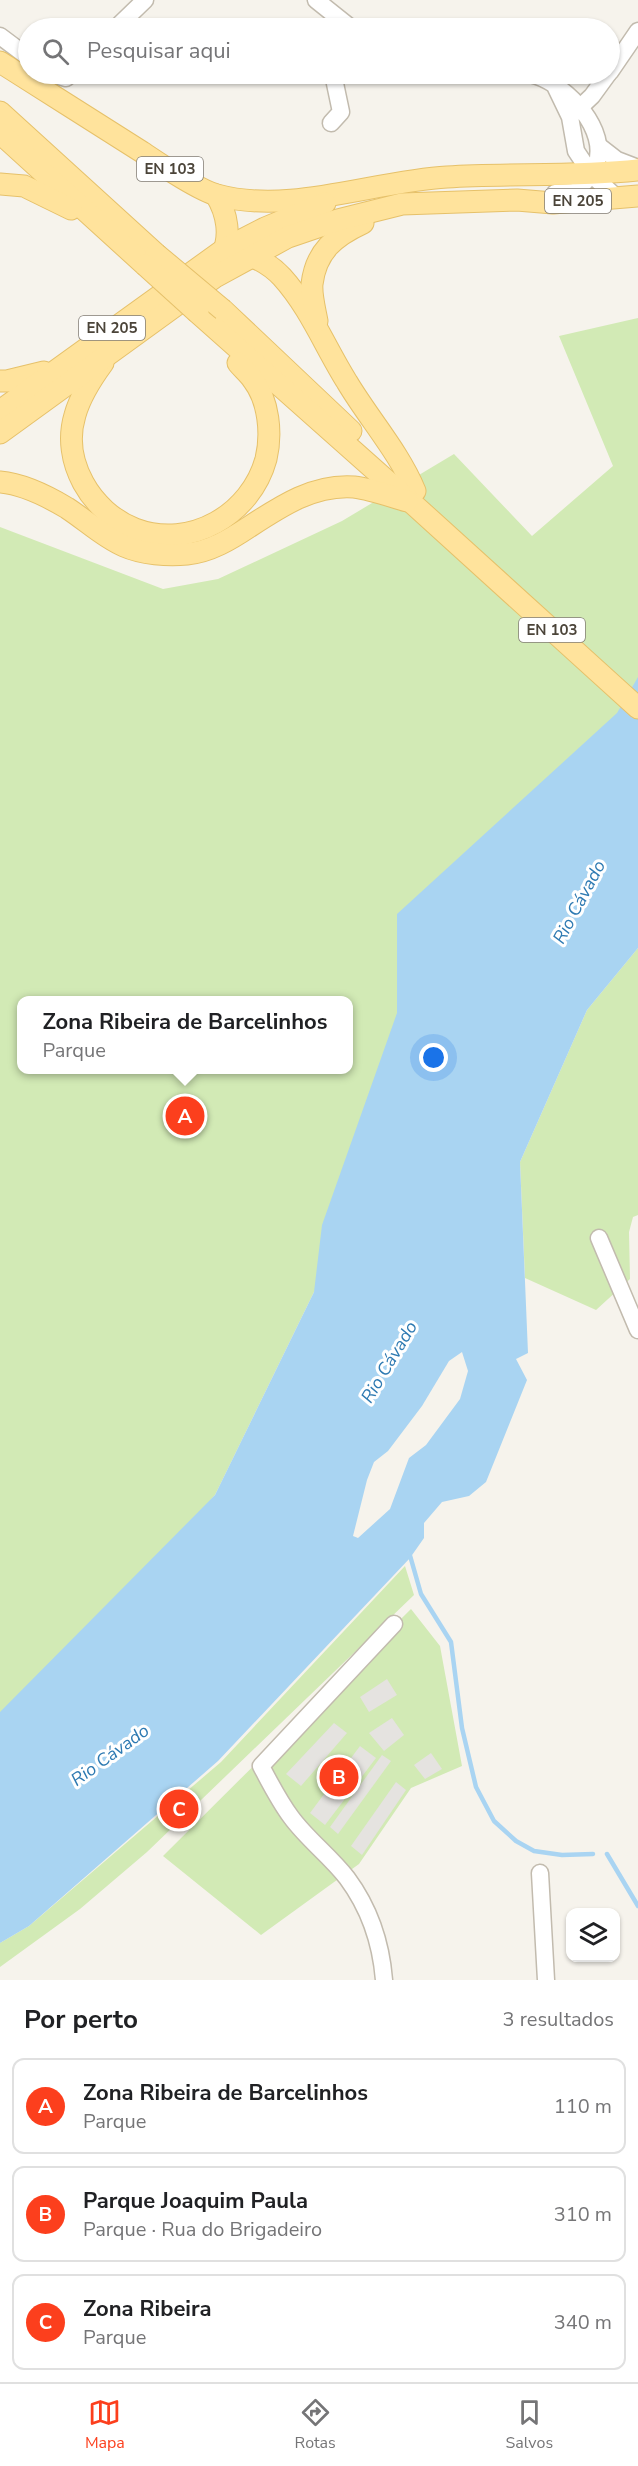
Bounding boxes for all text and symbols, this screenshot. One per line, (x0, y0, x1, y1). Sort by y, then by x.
search box (18, 18, 620, 84)
icon: search (39, 35, 72, 68)
text: Pesquisar aqui (87, 36, 231, 66)
road number: EN 103 (137, 157, 203, 181)
road number: EN 205 (545, 189, 611, 213)
road number: EN 205 (79, 316, 145, 340)
road number: EN 103 (519, 618, 585, 642)
water label: Rio Cávado (547, 856, 611, 948)
popup (17, 996, 353, 1074)
text: Zona Ribeira de Barcelinhos (43, 1007, 327, 1037)
text: Parque (43, 1037, 106, 1064)
your location (419, 1043, 448, 1072)
pin: A (166, 1094, 204, 1138)
water label: Rio Cávado (355, 1317, 423, 1407)
water label: Rio Cávado (66, 1718, 154, 1792)
pin: B (320, 1754, 358, 1800)
pin: C (160, 1786, 198, 1832)
map controls (566, 1908, 620, 1962)
button: layers (566, 1908, 620, 1962)
text: Por perto (24, 2002, 138, 2037)
text: 3 resultados (503, 2006, 614, 2033)
text: Zona Ribeira de Barcelinhos (83, 2078, 368, 2108)
text: A (38, 2093, 53, 2120)
text: 110 m (554, 2093, 612, 2120)
text: Parque (83, 2108, 146, 2135)
text: Parque Joaquim Paula (83, 2186, 308, 2216)
text: B (39, 2201, 52, 2228)
text: 310 m (554, 2201, 612, 2228)
text: Parque · Rua do Brigadeiro (83, 2216, 322, 2243)
text: Zona Ribeira (83, 2294, 211, 2324)
text: C (39, 2309, 52, 2336)
text: 340 m (554, 2309, 612, 2336)
text: Parque (83, 2324, 146, 2351)
tab: Mapa (85, 2396, 125, 2454)
tab: Rotas (295, 2396, 336, 2454)
tab: Salvos (506, 2396, 553, 2454)

